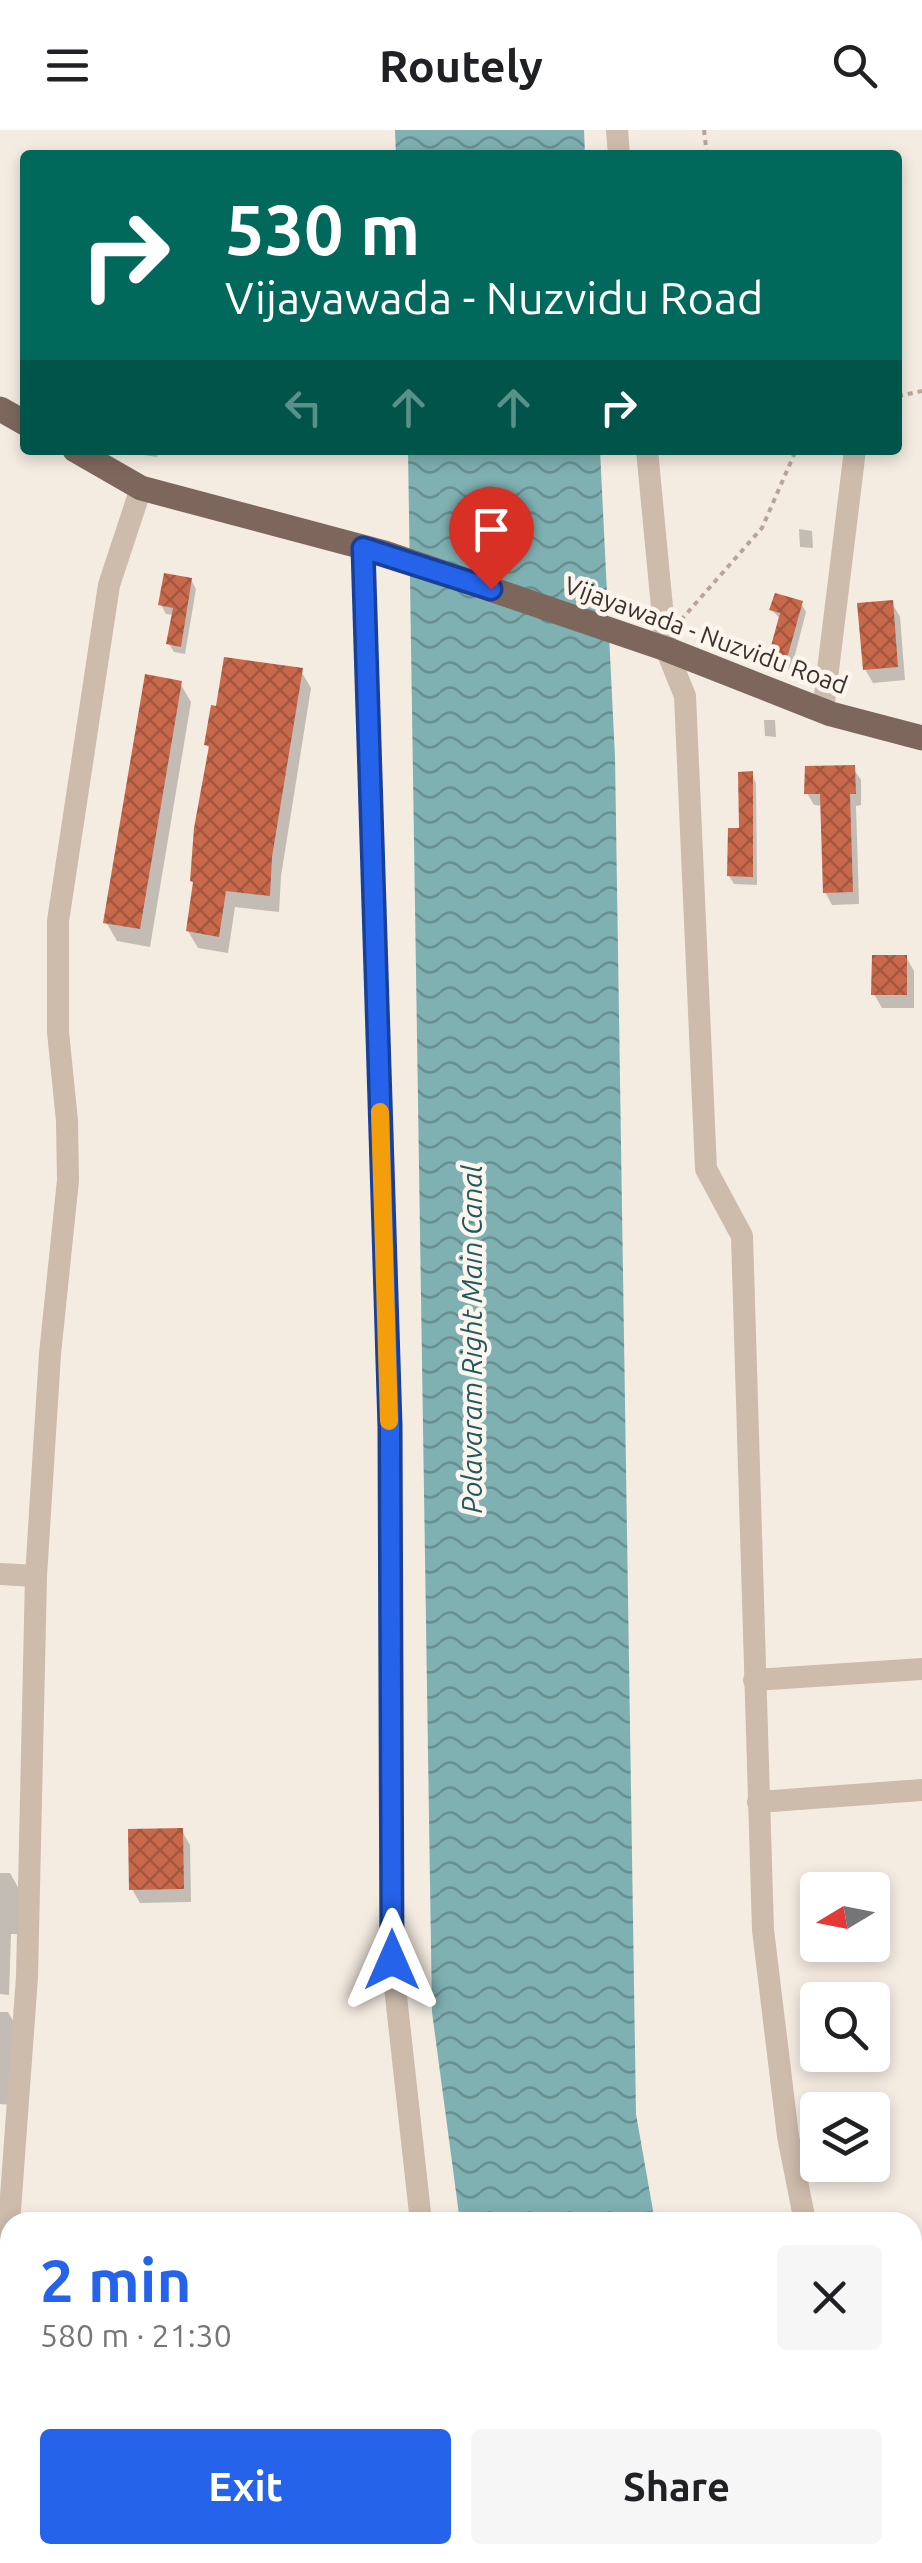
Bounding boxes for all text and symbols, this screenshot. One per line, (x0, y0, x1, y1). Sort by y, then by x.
icon: menu (40, 38, 95, 93)
icon: search (827, 38, 882, 93)
text: Routely (379, 40, 543, 91)
icon: right (60, 190, 190, 320)
text: 530 m (225, 190, 420, 268)
text: Vijayawada - Nuzvidu Road (225, 272, 763, 323)
icon: left (276, 380, 331, 435)
icon: ahead (381, 380, 436, 435)
icon: ahead (486, 380, 541, 435)
icon: right (591, 380, 646, 435)
pin (449, 487, 534, 590)
icon: arrive (464, 502, 519, 557)
street label: Vijayawada - Nuzvidu Road (561, 571, 851, 699)
water label: Polavaram Right Main Canal (456, 1165, 487, 1513)
north arrow (800, 1872, 890, 1962)
map controls (800, 1872, 890, 2182)
position arrow (340, 1908, 444, 2012)
button: search (800, 1982, 890, 2072)
button: layers (800, 2092, 890, 2182)
button: close (777, 2245, 882, 2350)
text: 2 min (40, 2246, 192, 2313)
text: 580 m · 21:30 (40, 2317, 232, 2353)
button: Exit (40, 2429, 451, 2544)
button: Share (471, 2429, 882, 2544)

